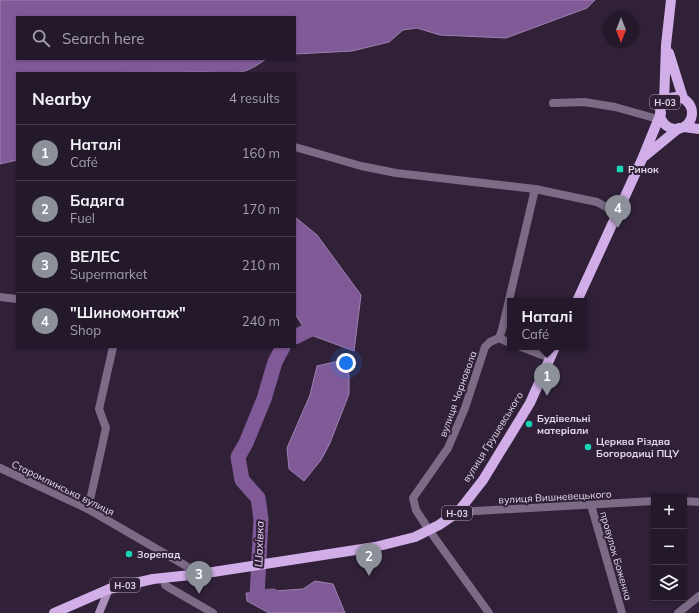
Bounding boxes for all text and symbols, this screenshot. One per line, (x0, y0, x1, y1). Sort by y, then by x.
north arrow (603, 12, 639, 48)
search box (16, 16, 296, 60)
icon: search (30, 27, 52, 49)
text: Search here (62, 29, 144, 48)
text: Nearby (32, 88, 91, 109)
text: 4 results (229, 90, 280, 106)
road number: Н-03 (650, 95, 680, 109)
text: Наталі (70, 135, 121, 154)
text: 1 (41, 145, 49, 161)
text: 160 m (242, 145, 280, 161)
text: Café (70, 154, 98, 170)
place label: Ринок (628, 163, 659, 176)
marker: Ринок (615, 164, 625, 174)
text: Бадяга (70, 191, 124, 210)
pin: 4 (605, 195, 631, 228)
text: 2 (41, 201, 49, 217)
text: 170 m (242, 201, 280, 217)
text: Fuel (70, 210, 95, 226)
text: ВЕЛЕС (70, 247, 120, 266)
text: 3 (41, 257, 49, 273)
text: 210 m (242, 257, 280, 273)
text: Supermarket (70, 266, 147, 282)
popup (507, 298, 587, 350)
text: "Шиномонтаж" (70, 303, 186, 322)
text: Наталі (521, 307, 573, 326)
text: 4 (41, 313, 49, 329)
text: 240 m (242, 313, 280, 329)
text: Shop (70, 322, 101, 338)
text: Café (521, 326, 549, 342)
street label: вулиця Чорновола (436, 349, 480, 439)
your location (336, 353, 356, 373)
pin: 1 (534, 363, 560, 396)
street label: вулиця Грушевського (460, 389, 526, 485)
place label: Будівельні матеріали (537, 412, 591, 437)
marker: Будівельні матеріали (524, 419, 534, 429)
place label: Церква Різдва Богородиці ПЦУ (596, 435, 679, 460)
marker: Церква Різдва Богородиці ПЦУ (583, 442, 593, 452)
street label: Старомлинська вулиця (10, 457, 116, 519)
street label: вулиця Вишневецького (498, 488, 612, 506)
map controls (651, 493, 687, 601)
button: + (651, 493, 687, 529)
road number: Н-03 (442, 506, 472, 520)
street label: провулок Боженка (597, 510, 635, 602)
water label: Шахівка (251, 520, 267, 567)
button: − (651, 529, 687, 565)
pin: 2 (356, 543, 382, 576)
place label: Зорепад (137, 548, 181, 561)
marker: Зорепад (124, 549, 134, 559)
pin: 3 (186, 561, 212, 594)
button: layers (651, 565, 687, 601)
road number: Н-03 (110, 578, 140, 592)

